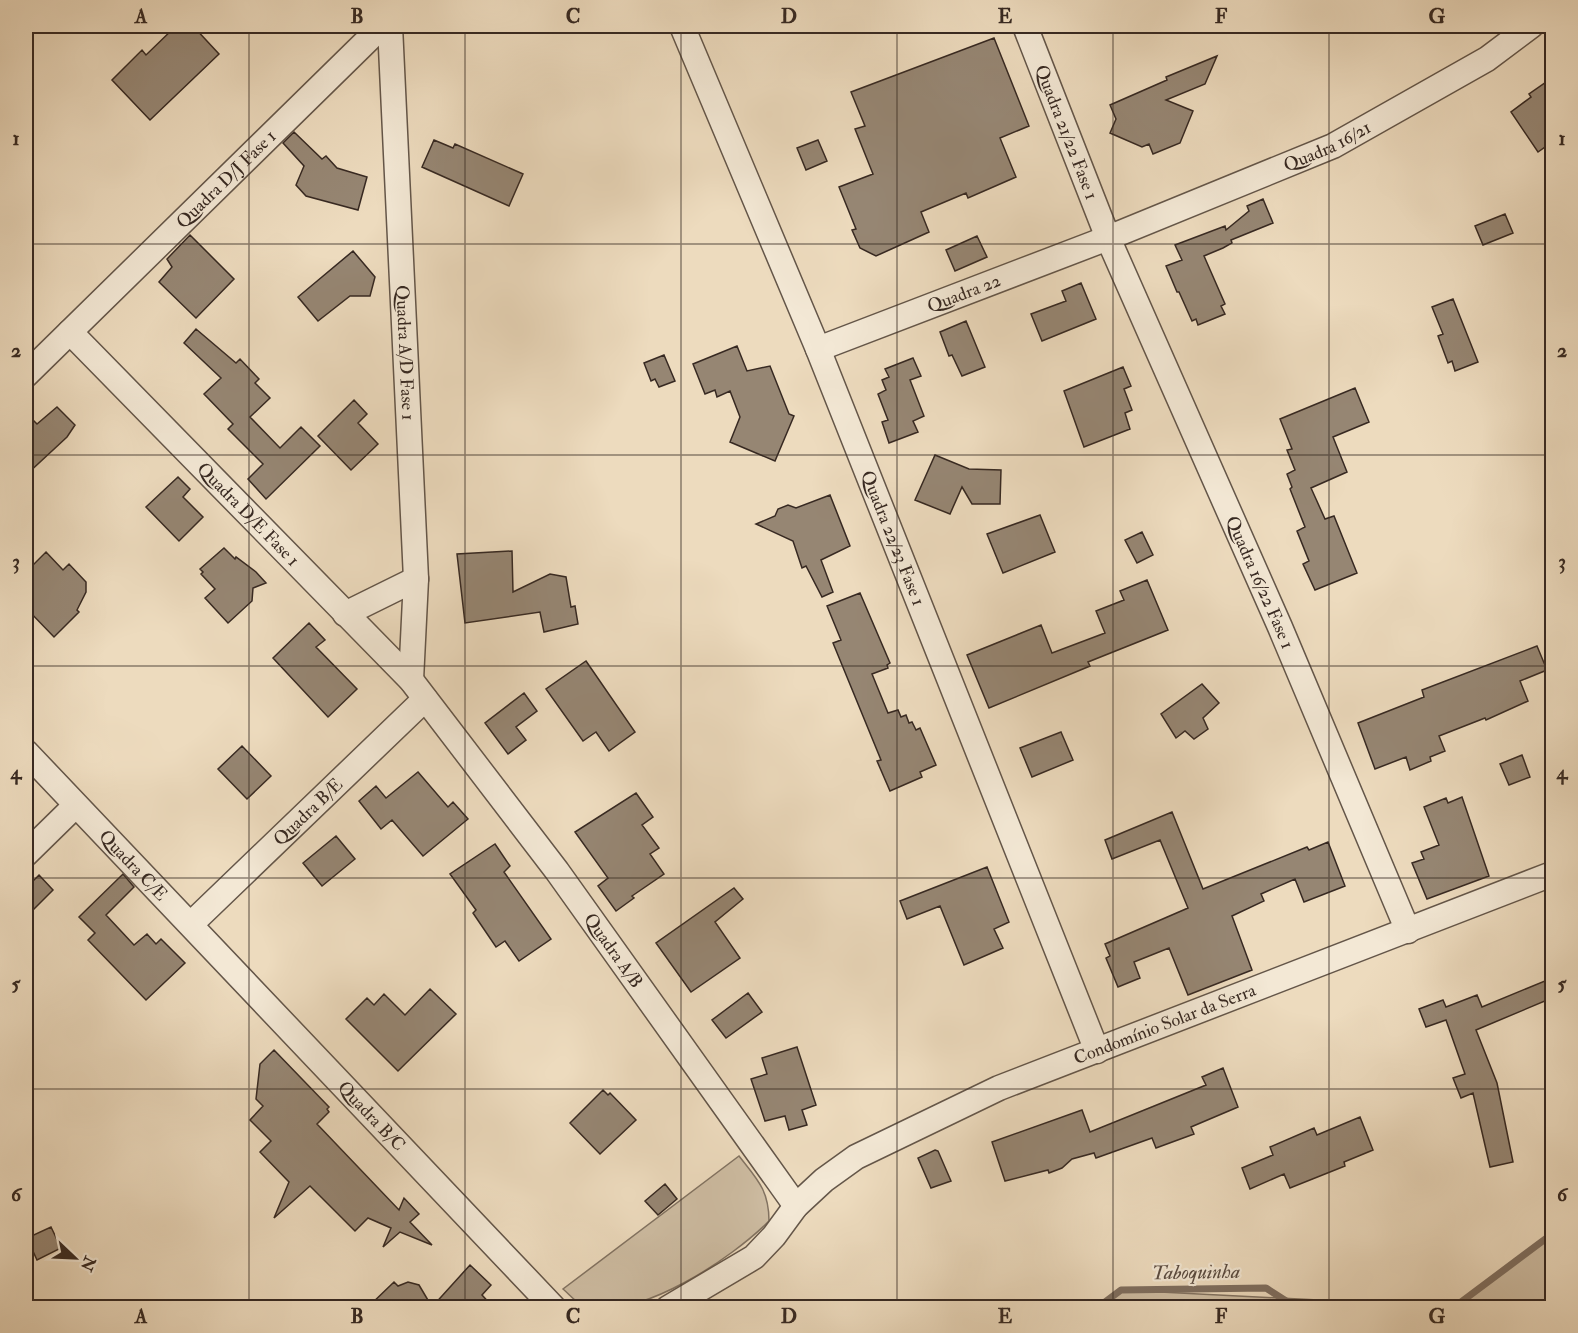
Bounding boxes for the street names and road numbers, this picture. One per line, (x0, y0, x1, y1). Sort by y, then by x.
street label: Quadra 21/22 Fase 1 (1030, 61, 1103, 203)
street label: Quadra 16/21 (1280, 116, 1375, 177)
street label: Quadra D/J Fase 1 (171, 125, 281, 233)
street label: Quadra 22 (924, 269, 1004, 318)
street label: Quadra A/D Fase 1 (391, 284, 420, 421)
street label: Quadra D/E Fase 1 (192, 457, 305, 571)
street label: Quadra 22/23 Fase 1 (856, 467, 930, 609)
street label: Quadra 16/22 Fase 1 (1221, 512, 1299, 652)
street label: Quadra B/E (268, 773, 348, 851)
street label: Quadra C/E (94, 825, 173, 906)
street label: Quadra A/B (579, 908, 648, 992)
street label: Condomínio Solar da Serra (1070, 978, 1259, 1070)
street label: Quadra B/C (333, 1076, 410, 1156)

